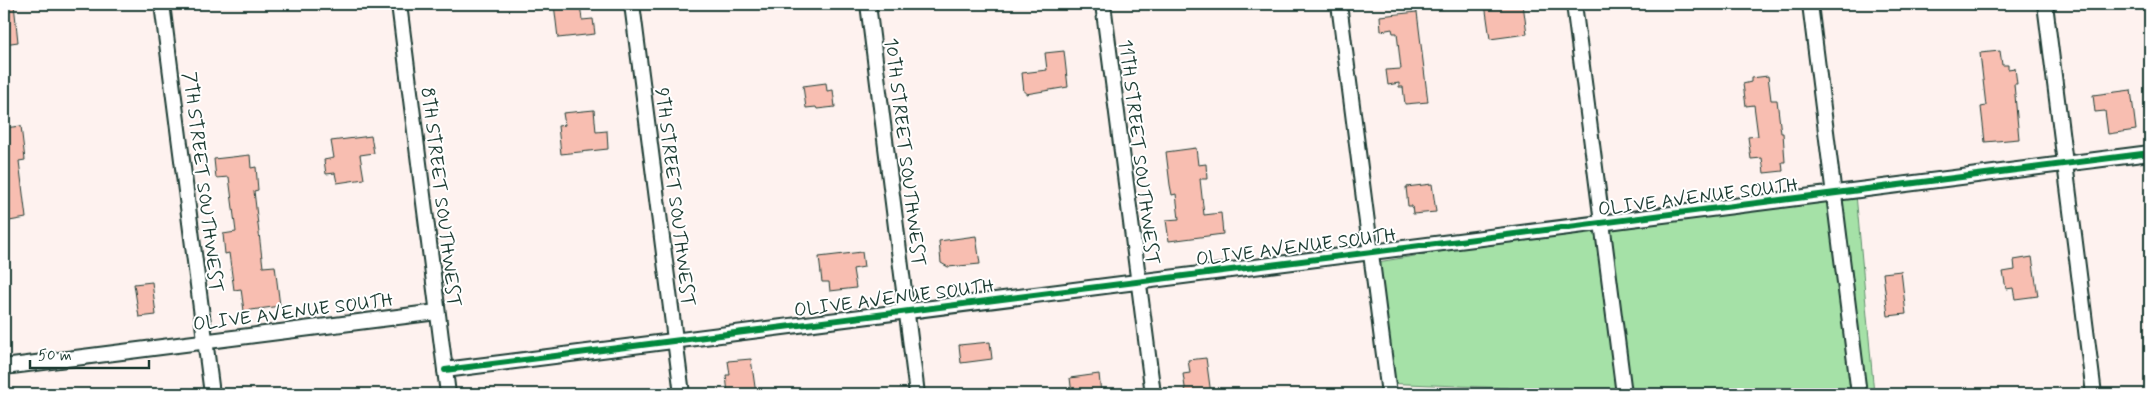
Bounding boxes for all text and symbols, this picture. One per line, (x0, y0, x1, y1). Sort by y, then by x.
street label: 10TH STREET SOUTHWEST (878, 36, 931, 268)
street label: 11TH STREET SOUTHWEST (1112, 38, 1165, 267)
street label: 7TH STREET SOUTHWEST (177, 70, 228, 294)
street label: 8TH STREET SOUTHWEST (415, 86, 466, 309)
street label: 9TH STREET SOUTHWEST (649, 86, 700, 308)
street label: OLIVE AVENUE SOUTH (1597, 173, 1800, 222)
street label: OLIVE AVENUE SOUTH (1195, 223, 1398, 272)
street label: OLIVE AVENUE SOUTH (793, 274, 996, 323)
street label: OLIVE AVENUE SOUTH (192, 288, 395, 337)
scale bar (30, 338, 149, 370)
text: 50 m (38, 346, 72, 366)

